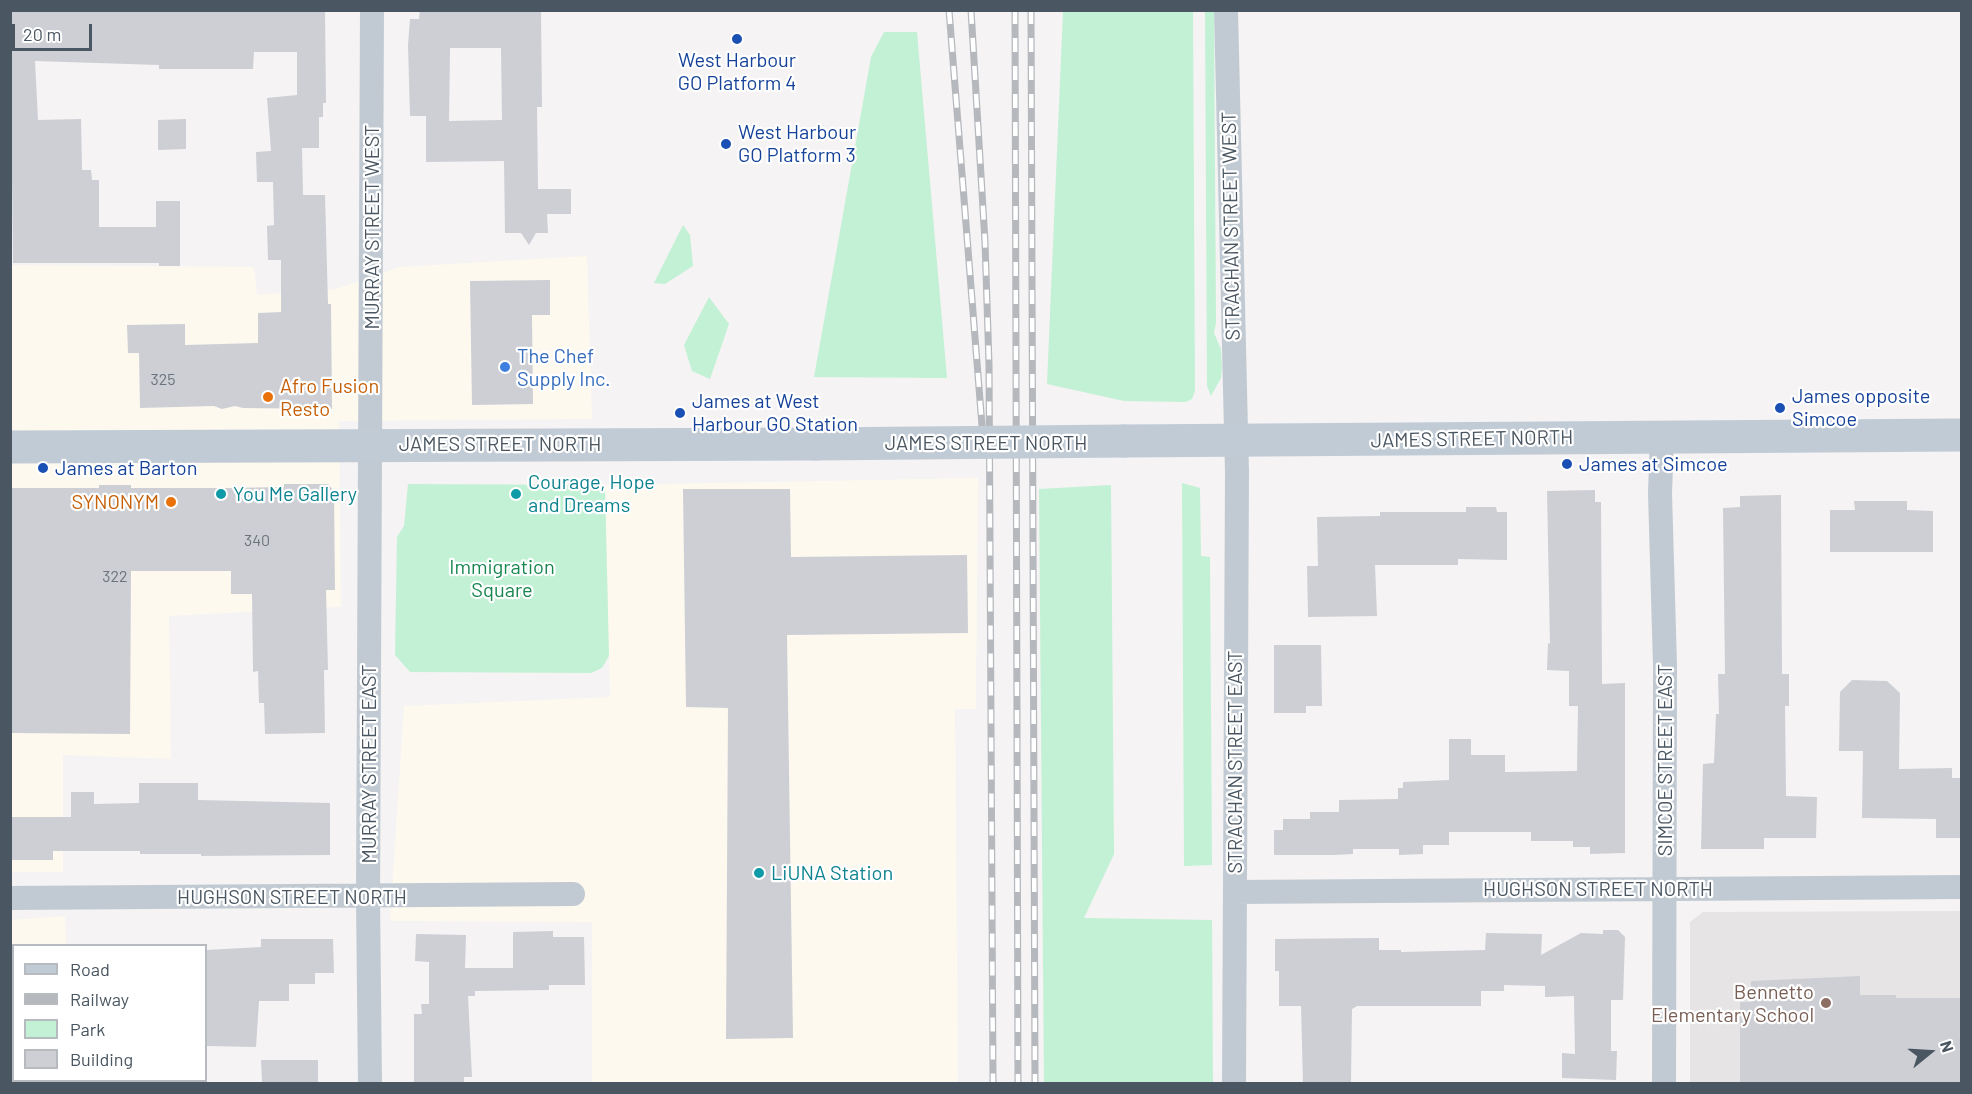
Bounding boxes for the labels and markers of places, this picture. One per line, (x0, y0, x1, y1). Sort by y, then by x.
marker: West Harbour GO Platform 4 (730, 32, 744, 46)
place label: West Harbour GO Platform 4 (678, 48, 796, 95)
place label: West Harbour GO Platform 3 (738, 120, 856, 167)
marker: West Harbour GO Platform 3 (719, 137, 733, 151)
place label: The Chef Supply Inc. (517, 344, 611, 391)
marker: The Chef Supply Inc. (498, 360, 512, 374)
place label: Afro Fusion Resto (280, 374, 379, 421)
place label: James opposite Simcoe (1792, 384, 1930, 431)
place label: James at West Harbour GO Station (692, 389, 858, 436)
marker: Afro Fusion Resto (261, 390, 275, 404)
marker: James opposite Simcoe (1773, 401, 1787, 415)
marker: James at West Harbour GO Station (673, 406, 687, 420)
place label: James at Simcoe (1579, 452, 1728, 476)
place label: James at Barton (55, 456, 198, 480)
marker: James at Simcoe (1560, 457, 1574, 471)
marker: James at Barton (36, 461, 50, 475)
place label: Courage, Hope and Dreams (528, 470, 655, 517)
place label: You Me Gallery (233, 482, 357, 506)
marker: You Me Gallery (214, 487, 228, 501)
marker: Courage, Hope and Dreams (509, 487, 523, 501)
place label: SYNONYM (71, 490, 159, 514)
marker: SYNONYM (164, 495, 178, 509)
place label: LiUNA Station (771, 861, 893, 885)
marker: LiUNA Station (752, 866, 766, 880)
place label: Bennetto Elementary School (1651, 980, 1814, 1027)
marker: Bennetto Elementary School (1819, 996, 1833, 1010)

